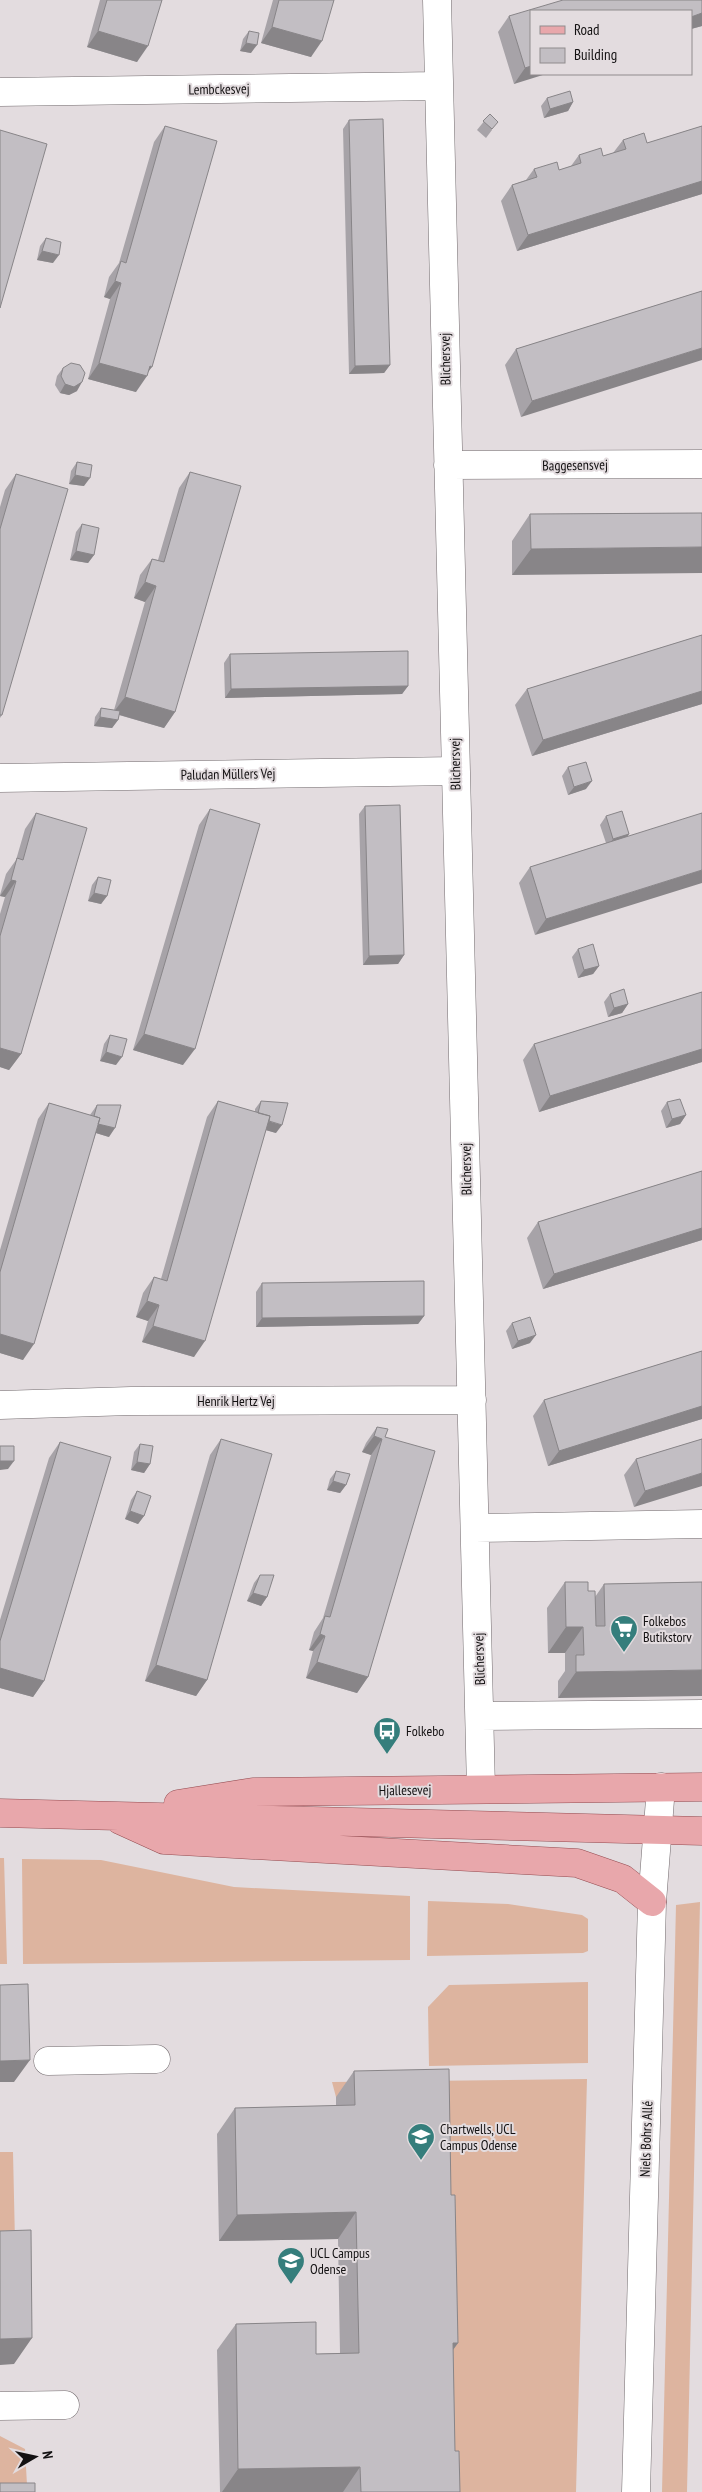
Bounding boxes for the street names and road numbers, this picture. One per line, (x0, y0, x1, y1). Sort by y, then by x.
street label: Lembckesvej (188, 79, 250, 99)
street label: Blichersvej (436, 333, 454, 385)
street label: Baggesensvej (542, 455, 608, 475)
street label: Blichersvej (446, 738, 464, 790)
street label: Paludan Müllers Vej (180, 764, 276, 784)
street label: Blichersvej (457, 1143, 475, 1195)
street label: Henrik Hertz Vej (197, 1392, 275, 1410)
street label: Blichersvej (469, 1632, 489, 1686)
street label: Hjallesevej (378, 1781, 432, 1799)
street label: Niels Bohrs Allé (636, 2100, 656, 2177)

